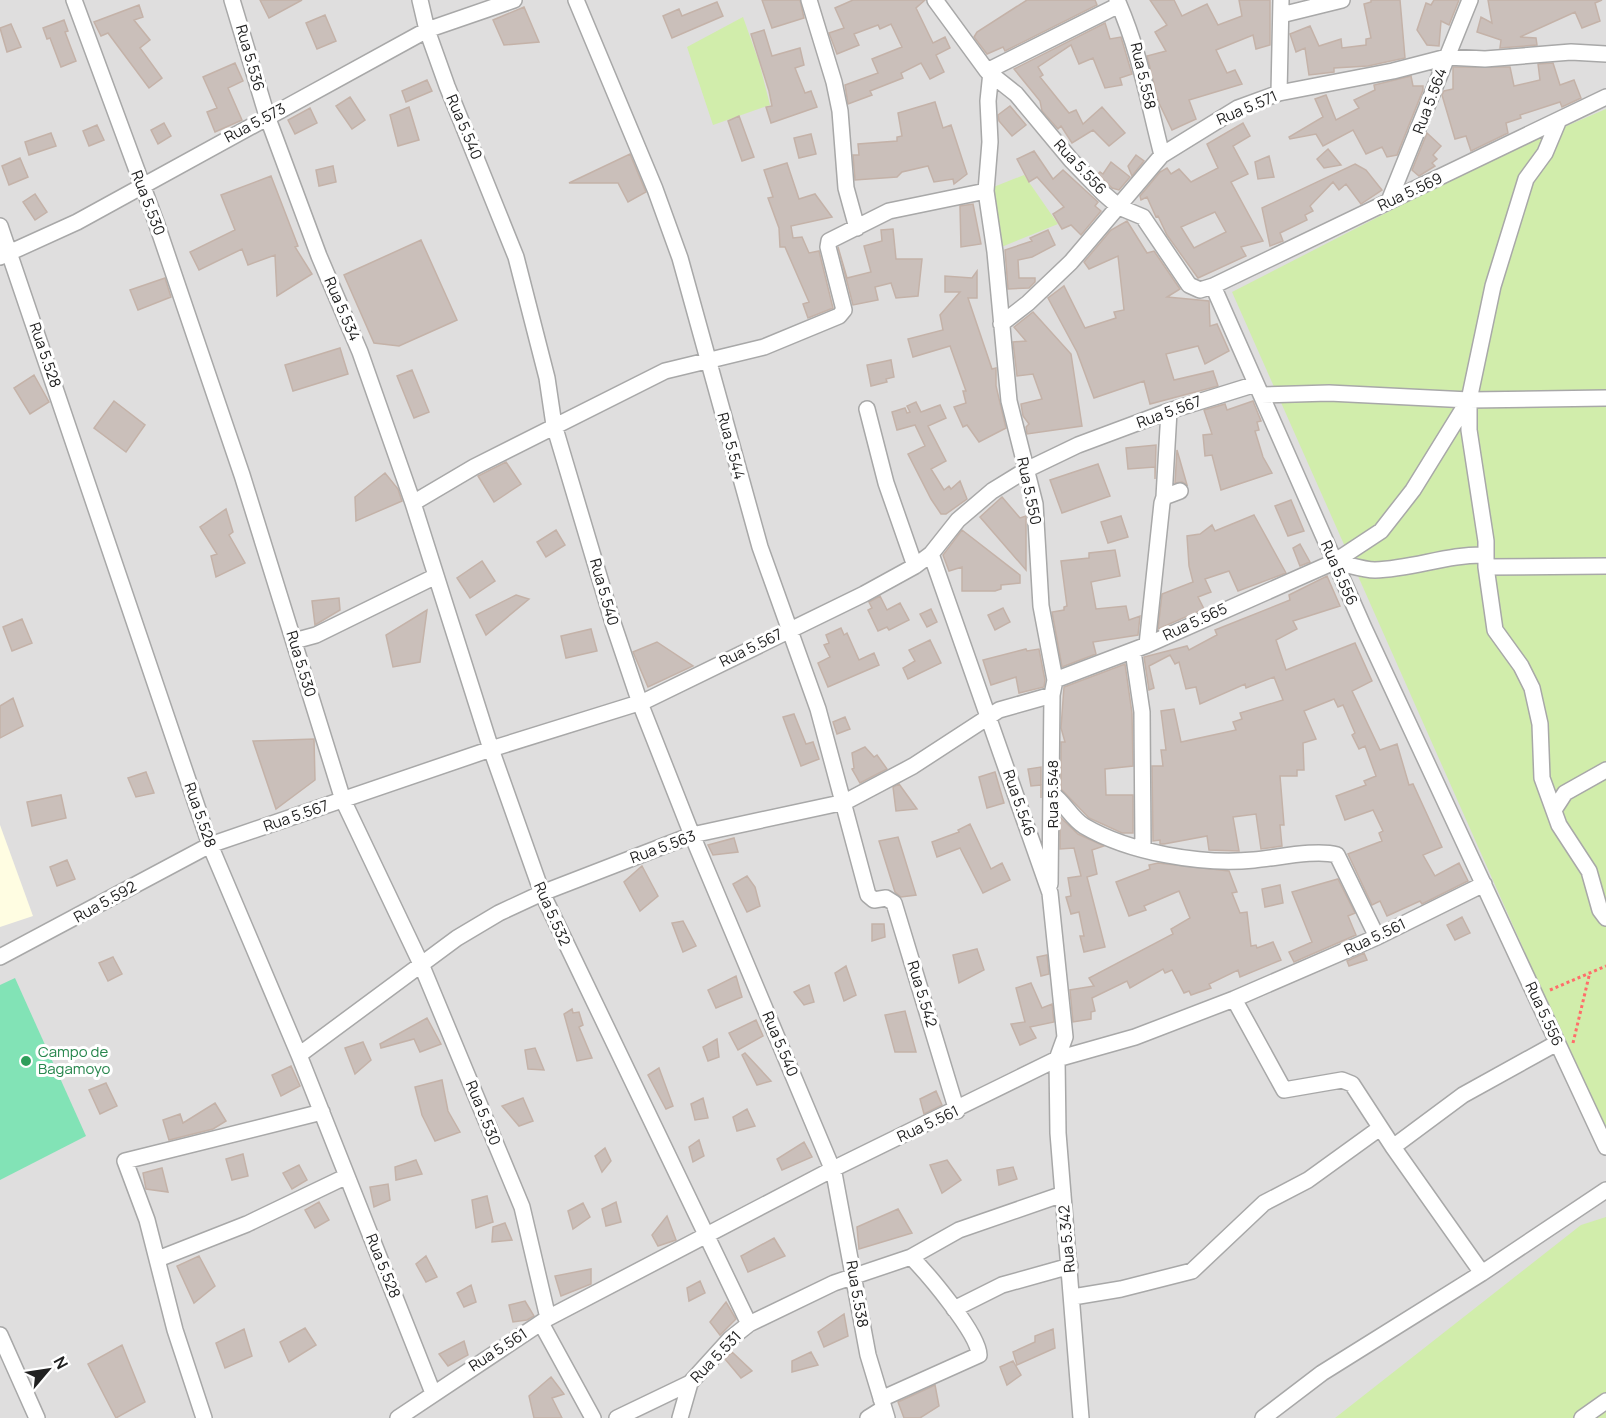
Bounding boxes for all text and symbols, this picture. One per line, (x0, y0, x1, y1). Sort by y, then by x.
street label: Rua 5.536 (231, 22, 270, 94)
street label: Rua 5.558 (1126, 40, 1161, 111)
street label: Rua 5.564 (1407, 65, 1452, 137)
street label: Rua 5.571 (1213, 85, 1280, 130)
street label: Rua 5.540 (441, 91, 488, 163)
street label: Rua 5.573 (220, 98, 289, 147)
street label: Rua 5.556 (1049, 134, 1112, 199)
street label: Rua 5.530 (126, 167, 171, 238)
street label: Rua 5.569 (1374, 167, 1446, 216)
street label: Rua 5.534 (320, 273, 365, 344)
street label: Rua 5.528 (25, 319, 66, 390)
street label: Rua 5.567 (1133, 390, 1204, 433)
street label: Rua 5.544 (712, 410, 751, 482)
street label: Rua 5.550 (1012, 455, 1047, 527)
street label: Rua 5.556 (1316, 537, 1363, 608)
street label: Rua 5.540 (585, 556, 624, 628)
street label: Rua 5.565 (1159, 597, 1230, 646)
street label: Rua 5.567 (716, 623, 786, 672)
street label: Rua 5.530 (281, 628, 322, 700)
street label: Rua 5.548 (1042, 760, 1063, 828)
street label: Rua 5.546 (998, 767, 1041, 839)
street label: Rua 5.528 (180, 779, 221, 850)
street label: Rua 5.567 (260, 795, 331, 836)
street label: Rua 5.563 (627, 825, 699, 868)
street label: Rua 5.592 (70, 876, 140, 927)
street label: Rua 5.532 (529, 879, 576, 949)
street label: Rua 5.561 (1341, 913, 1409, 960)
street label: Rua 5.542 (902, 958, 942, 1030)
street label: Rua 5.556 (1520, 978, 1569, 1049)
street label: Rua 5.540 (757, 1008, 804, 1080)
place label: Campo de Bagamoyo (38, 1041, 111, 1079)
marker: Campo de Bagamoyo (19, 1054, 33, 1068)
street label: Rua 5.530 (461, 1077, 506, 1148)
street label: Rua 5.561 (894, 1100, 962, 1147)
street label: Rua 5.342 (1053, 1204, 1080, 1274)
street label: Rua 5.528 (361, 1231, 406, 1301)
street label: Rua 5.538 (841, 1259, 874, 1329)
street label: Rua 5.561 (464, 1323, 531, 1376)
street label: Rua 5.531 (686, 1326, 746, 1387)
north arrow (18, 1340, 78, 1400)
text: N (49, 1352, 74, 1373)

